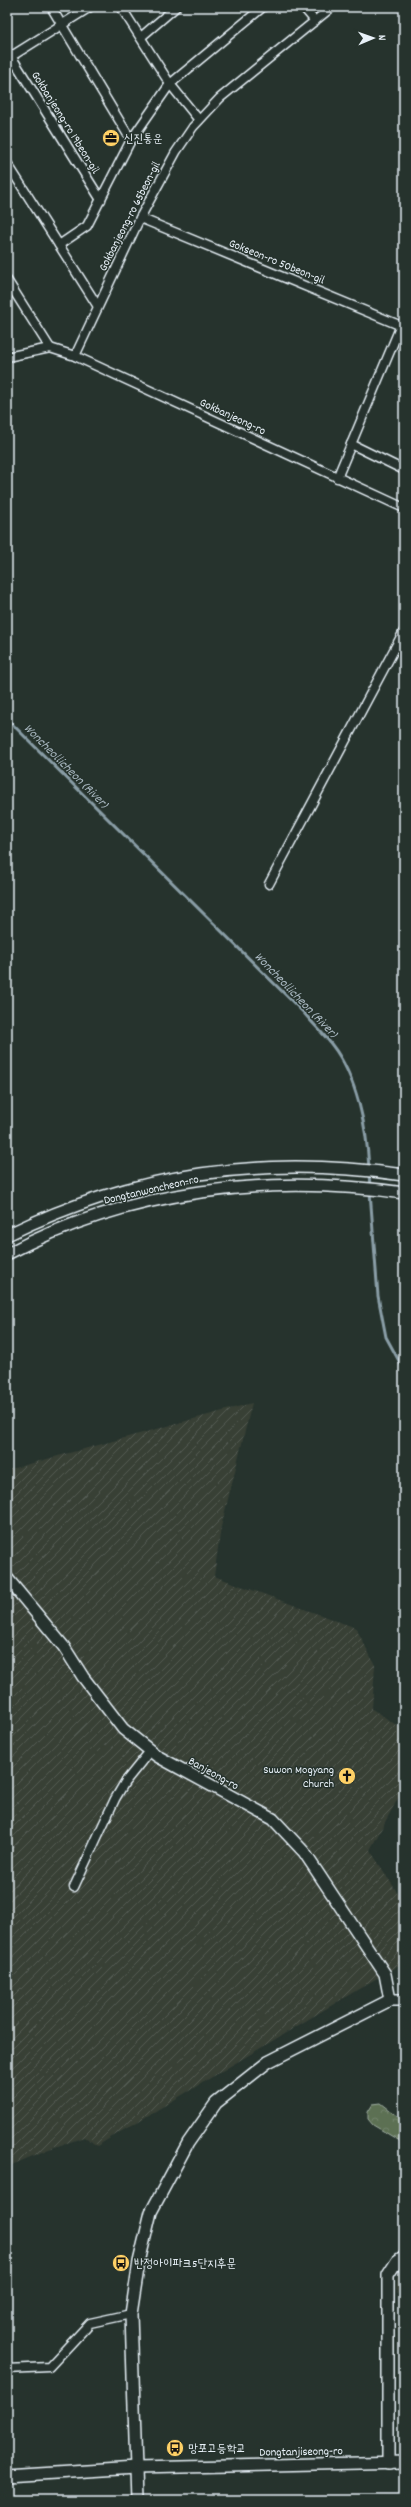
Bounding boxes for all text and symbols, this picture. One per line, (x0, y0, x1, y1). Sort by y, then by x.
north arrow (353, 18, 393, 58)
text: N (373, 35, 389, 41)
street label: Gokbanjeong-ro 19beon-gil (26, 68, 103, 177)
office icon: 신진통운 (101, 128, 121, 148)
place label: 신진통운 (124, 131, 163, 148)
street label: Gokbanjeong-ro 65beon-gil (95, 159, 165, 274)
street label: Gokseon-ro 50beon-gil (226, 235, 327, 289)
street label: Gokbanjeong-ro (197, 395, 268, 440)
water label: Woncheollicheon (River) (18, 720, 113, 814)
water label: Woncheollicheon (River) (249, 948, 342, 1044)
street label: Dongtanwoncheon-ro (102, 1171, 200, 1210)
street label: Banjeong-ro (185, 1753, 242, 1795)
place label: Suwon Mogyang Church (263, 1762, 334, 1793)
church icon: Suwon Mogyang Church (337, 1766, 357, 1786)
bus stop icon: 반정아이파크5단지후문 (111, 2253, 131, 2273)
place label: 반정아이파크5단지후문 (134, 2256, 236, 2273)
bus stop icon: 망포고등학교 (165, 2438, 185, 2458)
place label: 망포고등학교 (188, 2441, 246, 2458)
street label: Dongtanjiseong-ro (259, 2443, 343, 2462)

